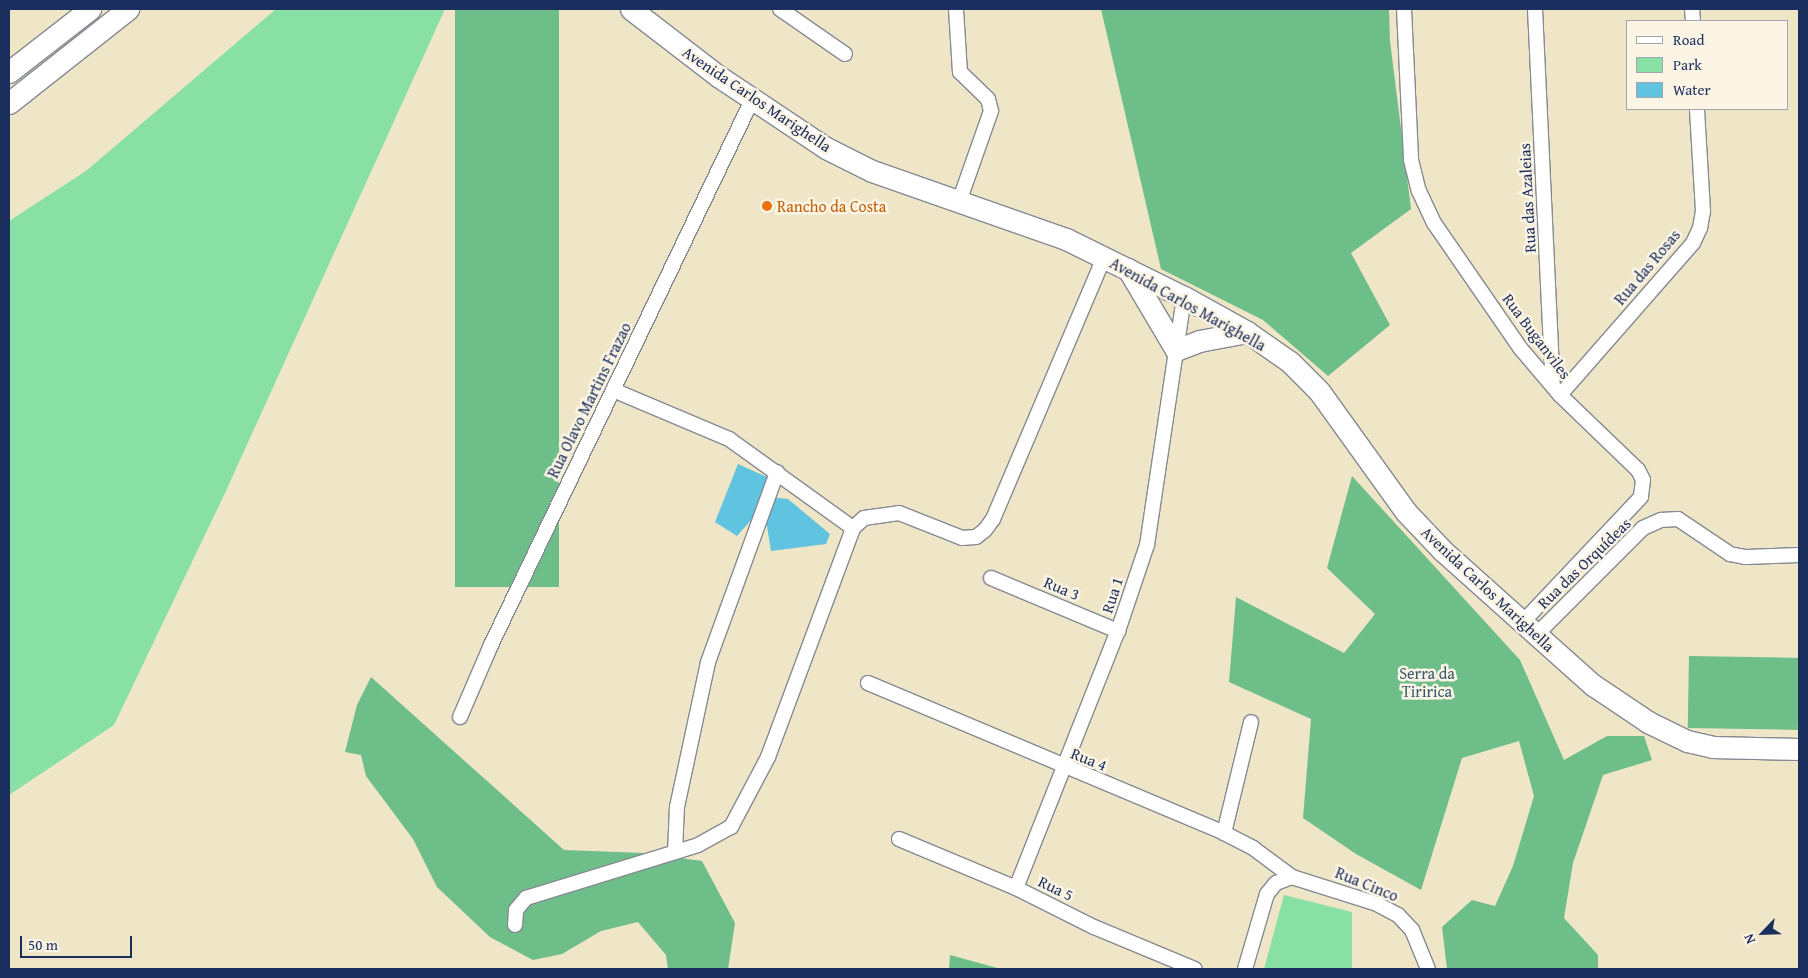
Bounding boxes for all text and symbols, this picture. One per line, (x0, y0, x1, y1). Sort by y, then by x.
legend (1626, 20, 1788, 110)
text: Road (1673, 29, 1704, 50)
street label: Avenida Carlos Marighella (679, 42, 835, 156)
text: Park (1673, 54, 1702, 75)
text: Water (1673, 79, 1711, 100)
street label: Rua das Azaleias (1515, 143, 1539, 253)
place label: Rancho da Costa (777, 196, 886, 216)
marker: Rancho da Costa (761, 200, 773, 212)
street label: Rua das Rosas (1610, 225, 1684, 309)
street label: Avenida Carlos Marighella (1107, 253, 1269, 355)
street label: Rua Buganviles (1499, 289, 1575, 383)
street label: Rua Olavo Martins Frazao (543, 319, 635, 481)
street label: Rua das Orquídeas (1533, 514, 1635, 612)
street label: Avenida Carlos Marighella (1417, 522, 1559, 656)
street label: Rua 3 (1041, 572, 1083, 604)
street label: Rua 1 (1097, 575, 1127, 615)
park label: Serra da Tiririca (1399, 663, 1455, 701)
street label: Rua 4 (1068, 743, 1110, 775)
street label: Rua Cinco (1333, 863, 1401, 905)
street label: Rua 5 (1035, 871, 1077, 905)
north arrow (1738, 908, 1788, 958)
scale bar (22, 926, 135, 958)
text: N (1738, 931, 1760, 947)
text: 50 m (28, 934, 58, 955)

